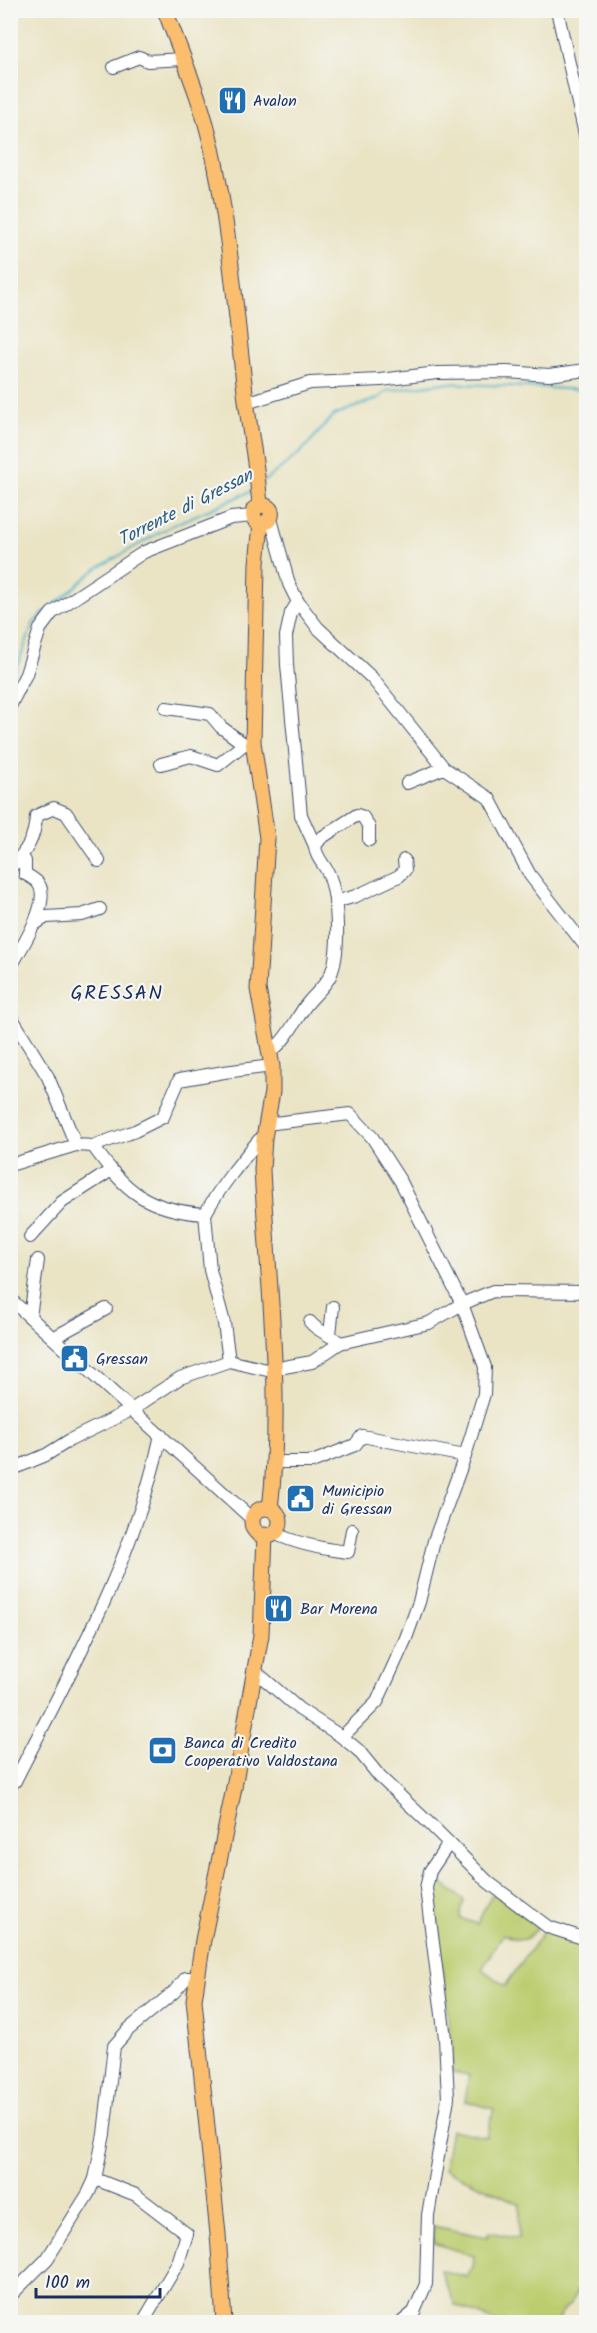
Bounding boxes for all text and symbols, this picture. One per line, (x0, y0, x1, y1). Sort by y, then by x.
restaurant icon: Avalon (216, 84, 248, 116)
place label: Avalon (253, 89, 297, 114)
water label: Torrente di Gressan (113, 461, 260, 555)
district label: GRESSAN (70, 978, 164, 1010)
public building icon: Gressan (59, 1342, 91, 1374)
place label: Gressan (96, 1347, 148, 1372)
place label: Municipio di Gressan (322, 1479, 392, 1522)
public building icon: Municipio di Gressan (285, 1483, 317, 1515)
restaurant icon: Bar Morena (263, 1592, 295, 1624)
place label: Bar Morena (300, 1597, 378, 1622)
place label: Banca di Credito Cooperativo Valdostana (184, 1731, 338, 1774)
bank icon: Banca di Credito Cooperativo Valdostana (147, 1735, 179, 1767)
scale bar (36, 2261, 160, 2299)
text: 100 m (45, 2269, 90, 2298)

